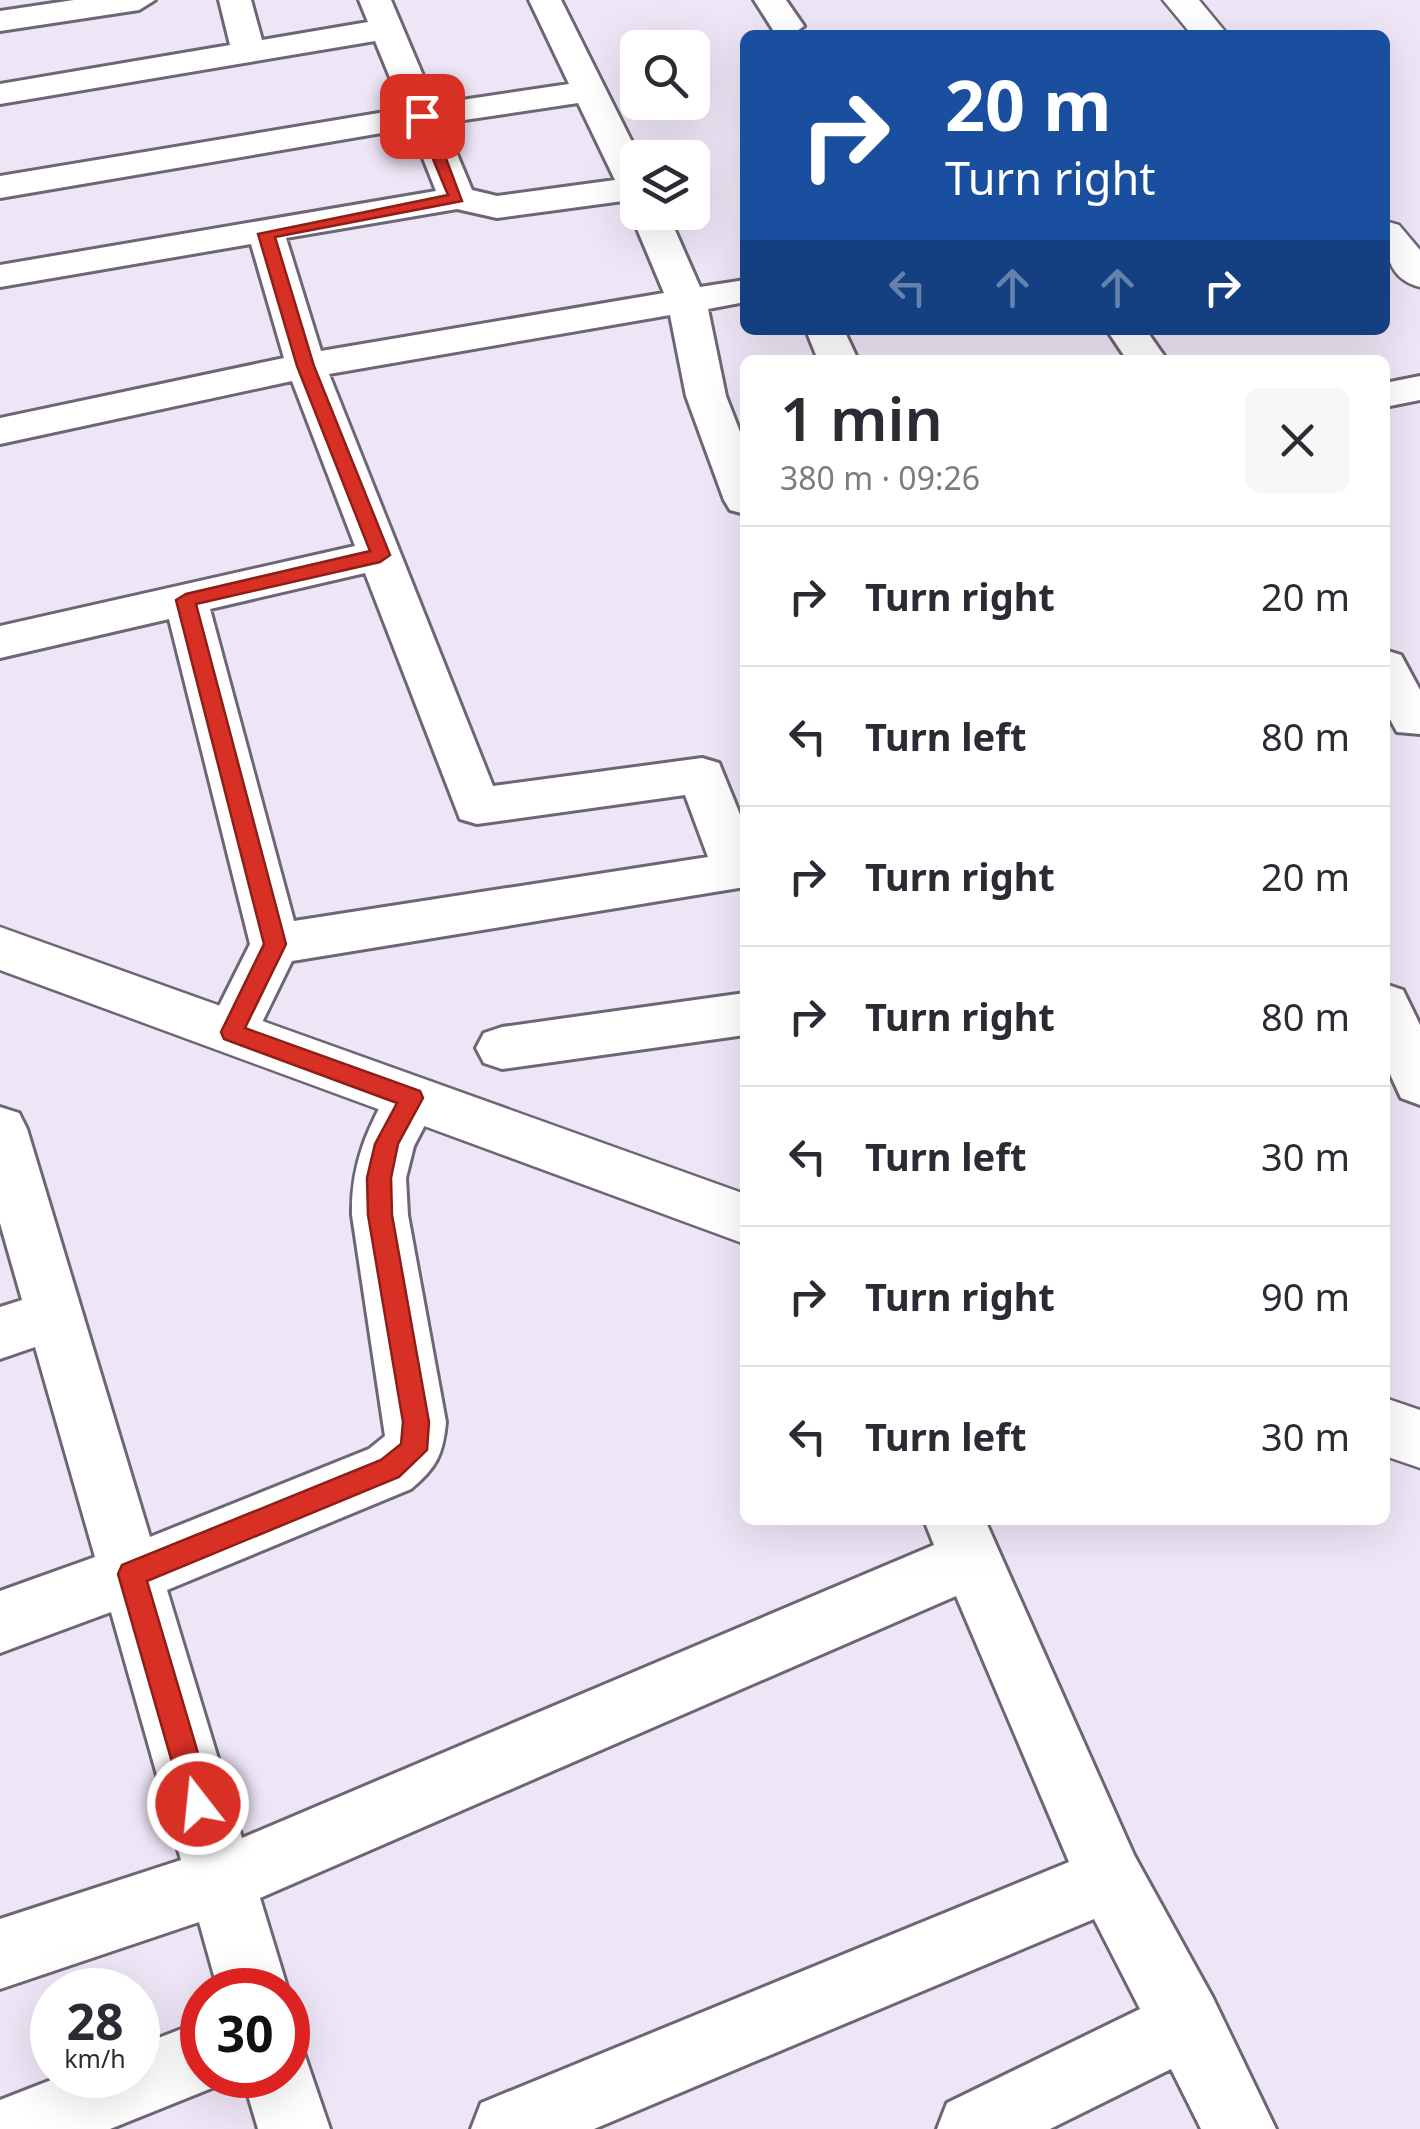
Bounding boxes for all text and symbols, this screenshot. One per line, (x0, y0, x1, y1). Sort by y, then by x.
map controls (620, 30, 710, 230)
button: search (620, 30, 710, 120)
text: 20 m (945, 56, 1112, 152)
icon: right (780, 70, 910, 200)
pin (380, 74, 465, 159)
icon: arrive (395, 89, 450, 144)
button: layers (620, 140, 710, 230)
text: Turn right (945, 147, 1156, 208)
icon: left (880, 260, 935, 315)
icon: ahead (985, 260, 1040, 315)
icon: ahead (1090, 260, 1145, 315)
icon: right (1195, 260, 1250, 315)
text: 1 min (780, 377, 943, 459)
button: close (1245, 388, 1350, 493)
text: 380 m · 09:26 (780, 456, 980, 499)
icon: right (780, 569, 835, 624)
text: Turn right (865, 570, 1055, 622)
text: 20 m (1261, 570, 1350, 622)
icon: left (780, 709, 835, 764)
text: Turn left (865, 710, 1027, 762)
text: 80 m (1261, 710, 1350, 762)
icon: right (780, 849, 835, 904)
text: Turn right (865, 850, 1055, 902)
text: 20 m (1261, 850, 1350, 902)
icon: right (780, 989, 835, 1044)
text: Turn right (865, 990, 1055, 1042)
text: 80 m (1261, 990, 1350, 1042)
icon: left (780, 1129, 835, 1184)
text: Turn left (865, 1130, 1027, 1182)
text: 30 m (1261, 1130, 1350, 1182)
icon: right (780, 1269, 835, 1324)
text: Turn right (865, 1270, 1055, 1322)
text: 90 m (1261, 1270, 1350, 1322)
icon: left (780, 1409, 835, 1464)
text: Turn left (865, 1410, 1027, 1462)
text: 30 m (1261, 1410, 1350, 1462)
position arrow (146, 1752, 250, 1856)
speed limit sign: 30 (180, 1968, 310, 2098)
text: 28 (66, 1987, 124, 2055)
text: km/h (64, 2041, 126, 2075)

